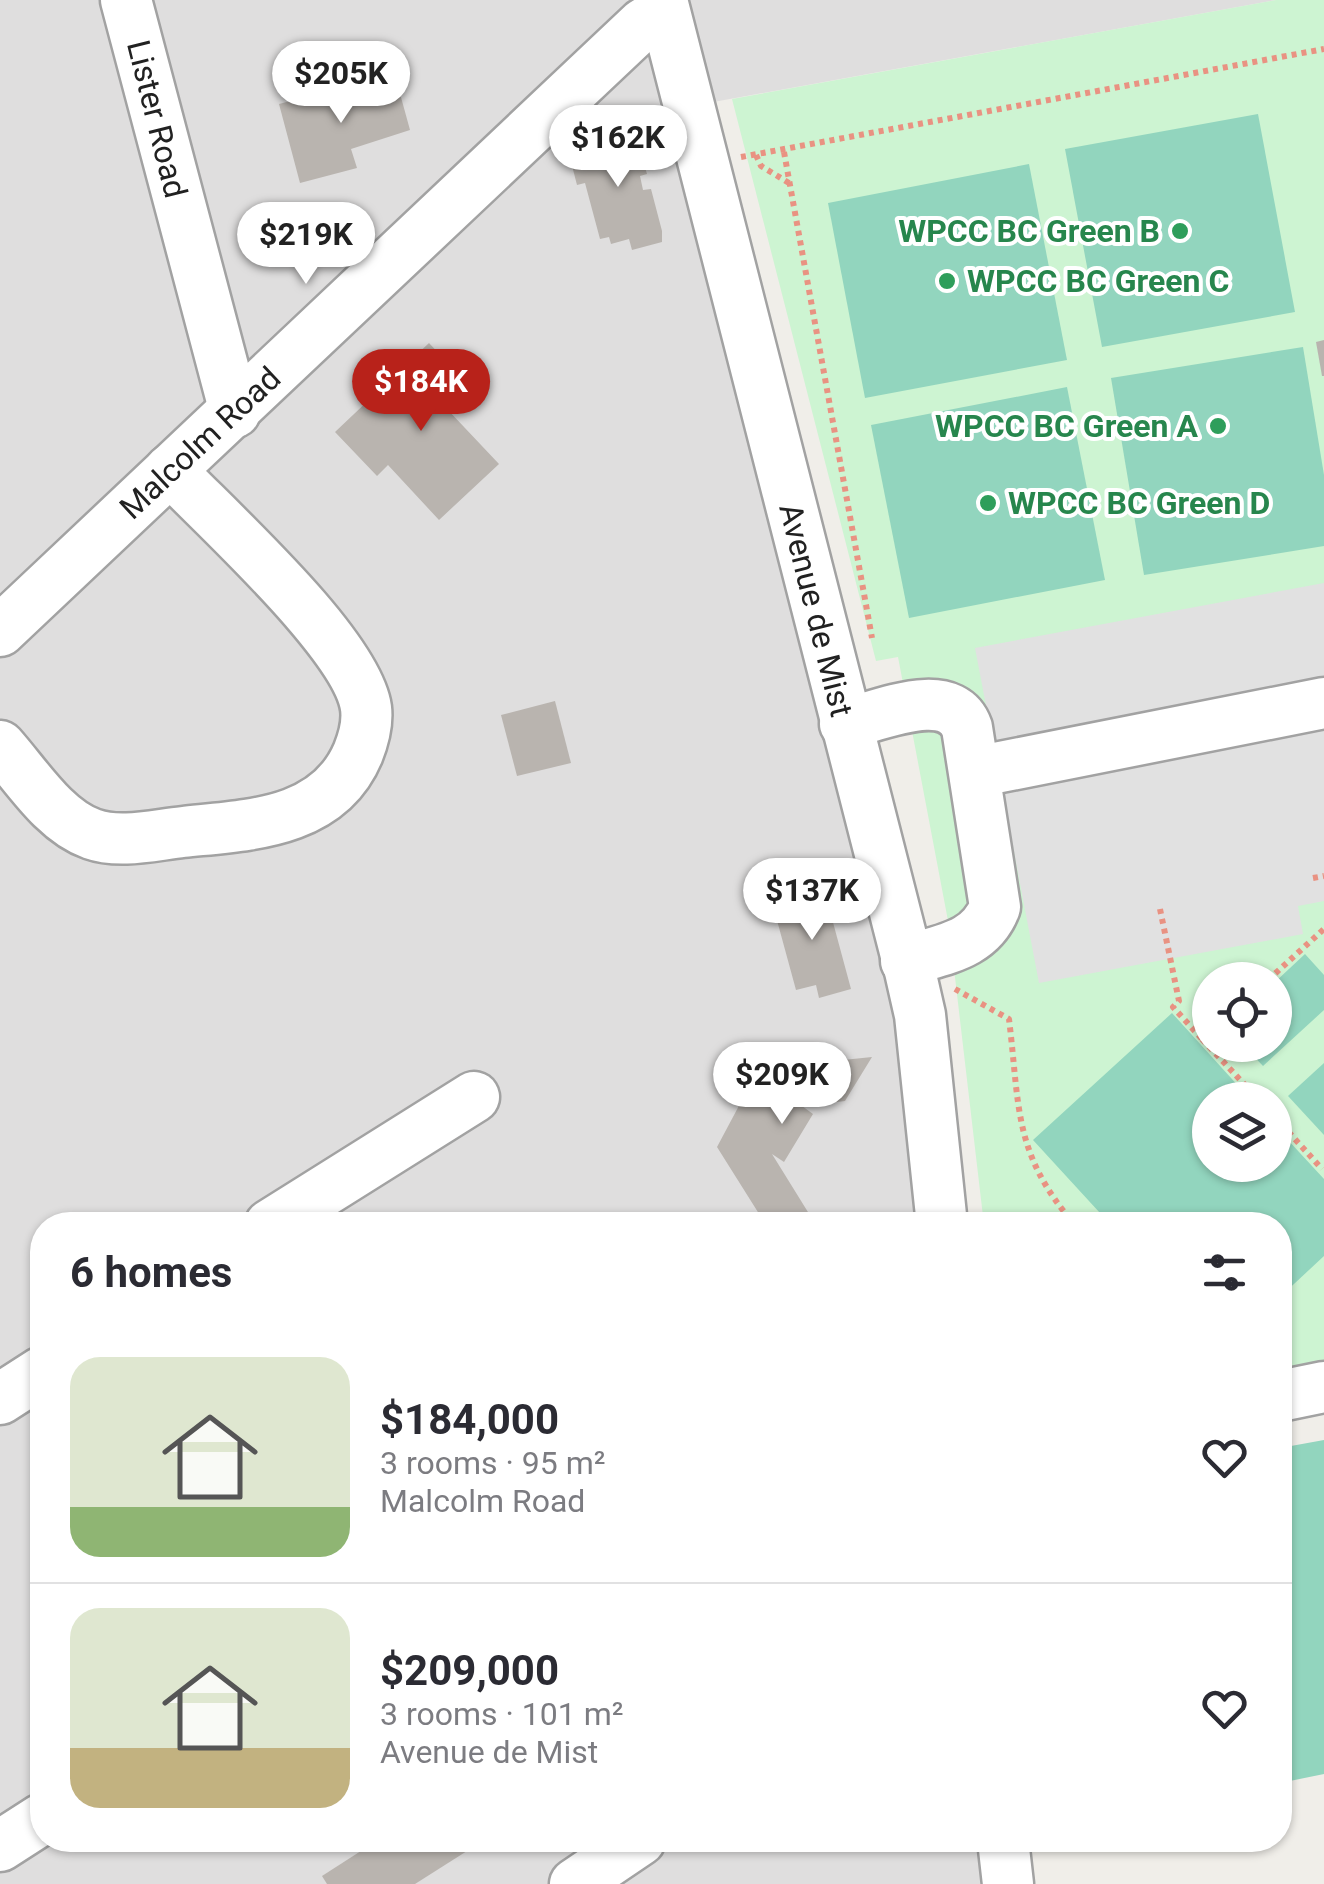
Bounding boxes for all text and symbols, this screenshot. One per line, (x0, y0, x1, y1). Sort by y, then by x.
street label: Lister Road (119, 36, 195, 202)
pin: $205K (271, 41, 411, 126)
text: $205K (294, 54, 388, 92)
pin: $162K (548, 105, 688, 190)
text: $162K (571, 118, 665, 156)
pin: $219K (236, 202, 376, 287)
place label: WPCC BC Green B (898, 212, 1160, 250)
text: $219K (259, 215, 353, 253)
marker: WPCC BC Green B (1169, 220, 1191, 242)
place label: WPCC BC Green C (967, 262, 1229, 300)
marker: WPCC BC Green C (936, 270, 958, 292)
pin: $184K (351, 349, 491, 434)
street label: Malcolm Road (112, 359, 288, 527)
text: $184K (374, 362, 468, 400)
place label: WPCC BC Green A (935, 407, 1199, 445)
marker: WPCC BC Green A (1207, 415, 1229, 437)
place label: WPCC BC Green D (1008, 484, 1270, 522)
marker: WPCC BC Green D (977, 492, 999, 514)
street label: Avenue de Mist (771, 500, 861, 720)
pin: $137K (742, 858, 882, 943)
text: $137K (765, 871, 859, 909)
map controls (1192, 962, 1292, 1182)
button: locate (1192, 962, 1292, 1062)
pin: $209K (712, 1042, 852, 1127)
text: $209K (735, 1055, 829, 1093)
button: layers (1192, 1082, 1292, 1182)
icon: filters (1197, 1245, 1252, 1300)
text: 6 homes (70, 1248, 232, 1297)
text: $184,000 (380, 1395, 559, 1444)
icon: home (150, 1397, 270, 1517)
icon: heart (1197, 1430, 1252, 1485)
text: 3 rooms · 95 m² (380, 1444, 605, 1482)
text: Malcolm Road (380, 1482, 585, 1520)
text: $209,000 (380, 1646, 559, 1695)
icon: home (150, 1648, 270, 1768)
icon: heart (1197, 1681, 1252, 1736)
text: 3 rooms · 101 m² (380, 1695, 623, 1733)
text: Avenue de Mist (380, 1733, 598, 1771)

